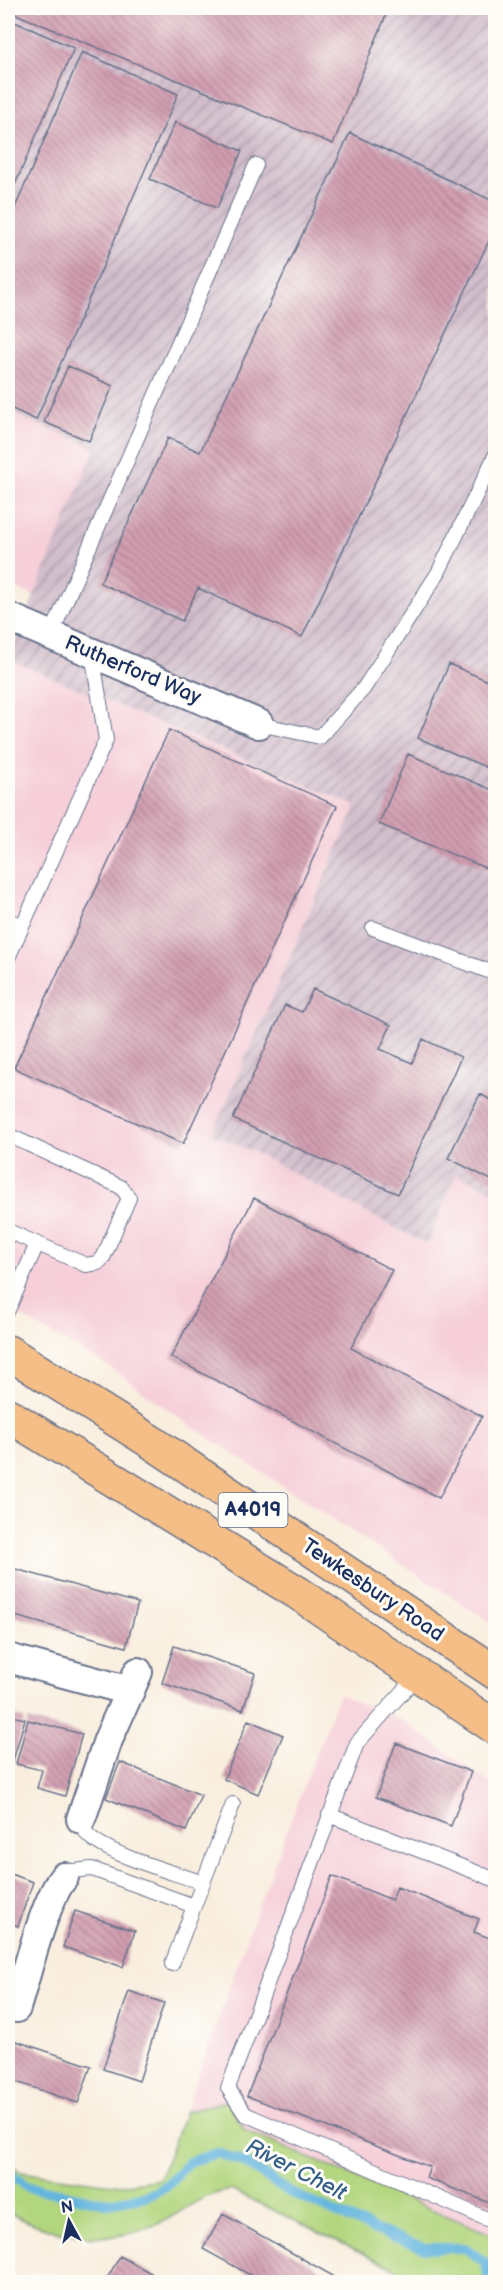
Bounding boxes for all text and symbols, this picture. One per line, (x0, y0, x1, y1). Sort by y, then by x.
street label: Rutherford Way (61, 630, 205, 710)
road number: A4019 (218, 1493, 288, 1527)
street label: Tewkesbury Road (297, 1533, 449, 1647)
water label: River Chelt (241, 2133, 352, 2207)
north arrow (39, 2191, 99, 2251)
text: N (60, 2197, 74, 2218)

